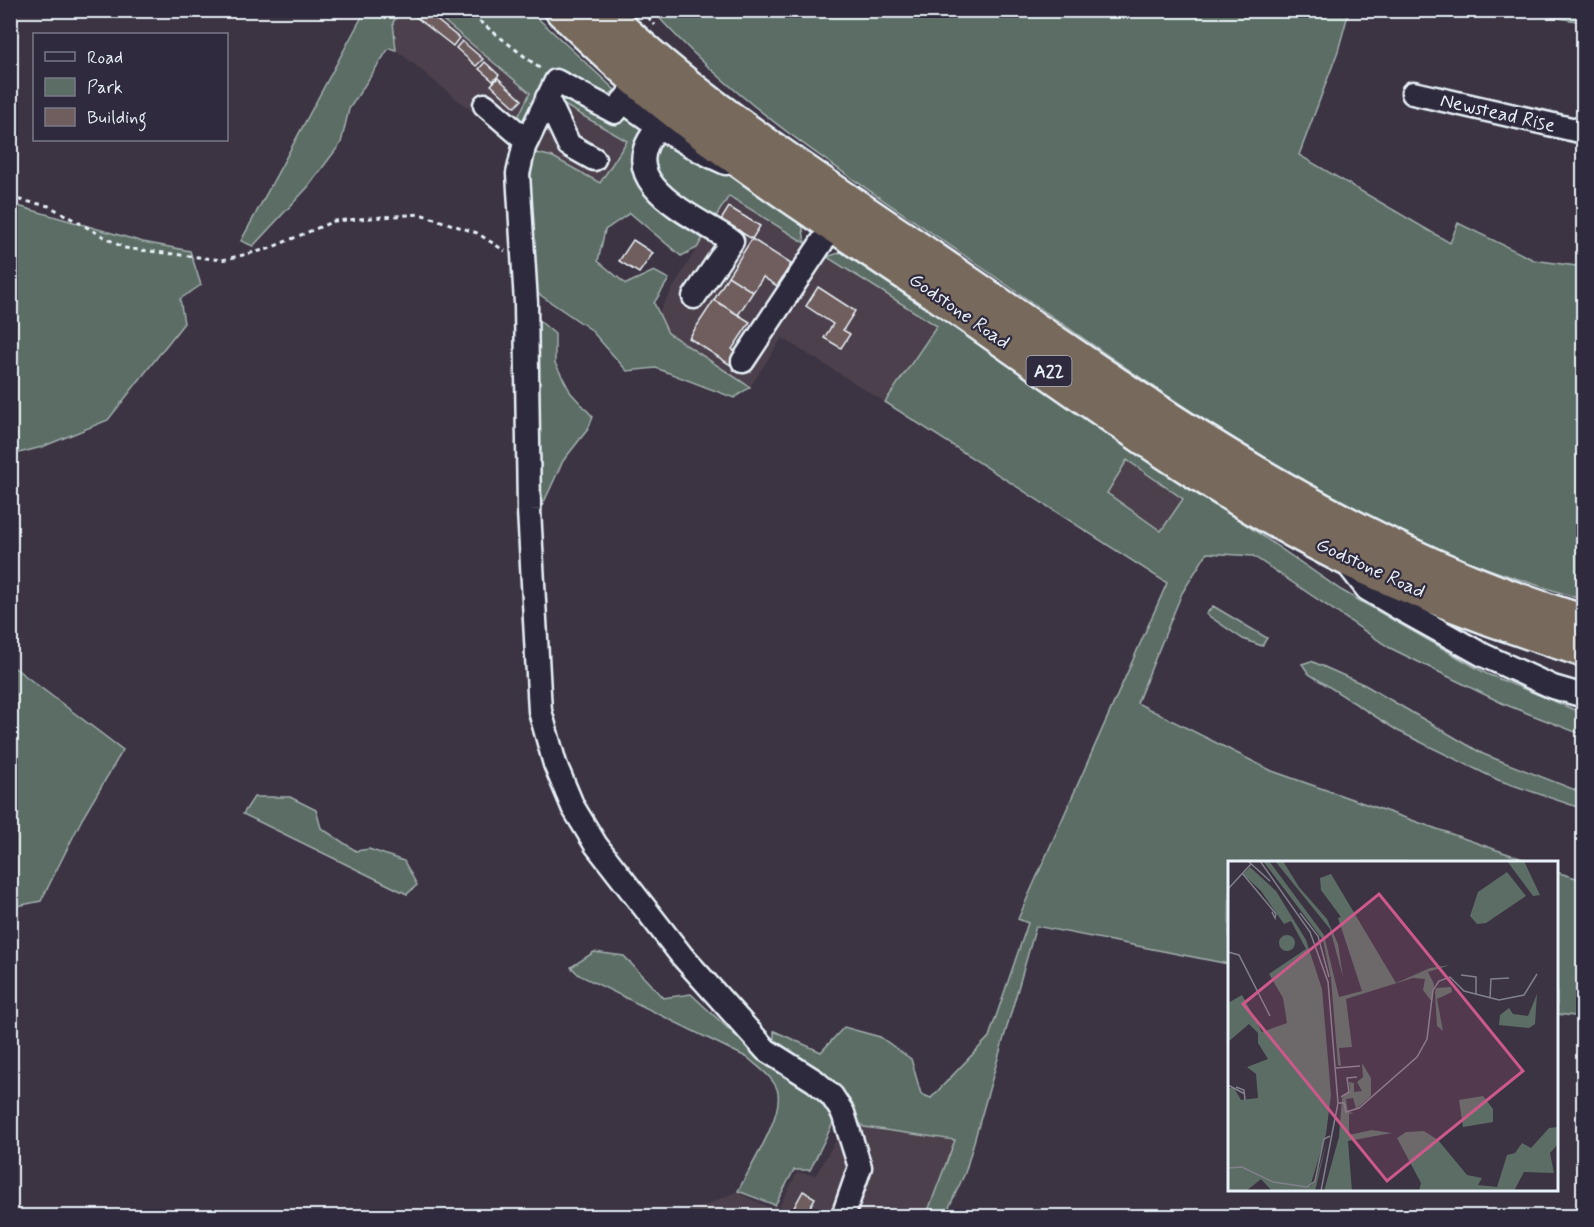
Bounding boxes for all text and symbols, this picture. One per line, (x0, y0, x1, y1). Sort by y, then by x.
legend (33, 33, 228, 141)
text: Road (87, 46, 123, 70)
text: Park (87, 76, 123, 100)
street label: Newstead Rise (1438, 87, 1558, 140)
text: Building (87, 106, 147, 132)
street label: Godstone Road (903, 266, 1015, 356)
road number: A22 (1026, 356, 1072, 386)
street label: Godstone Road (1311, 531, 1429, 605)
inset map (1228, 861, 1558, 1191)

